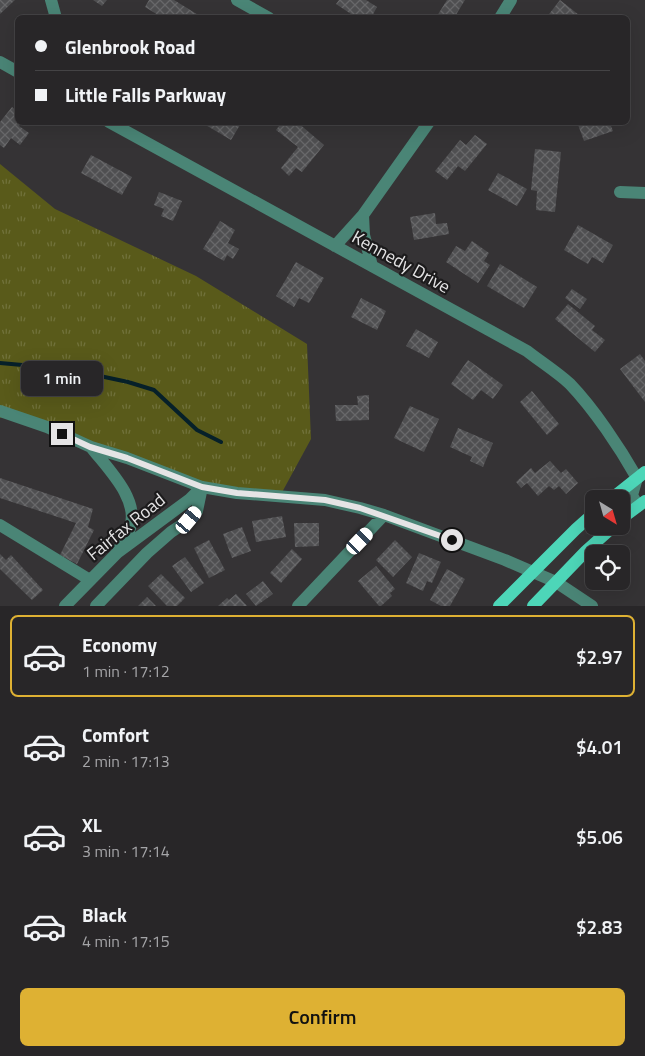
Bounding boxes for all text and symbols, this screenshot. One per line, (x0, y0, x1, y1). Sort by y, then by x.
text: Glenbrook Road (65, 32, 195, 61)
text: Little Falls Parkway (65, 80, 226, 109)
street label: Kennedy Drive (347, 223, 455, 300)
callout: 1 min (21, 362, 103, 396)
text: 1 min (43, 366, 81, 390)
route end (51, 423, 73, 445)
street label: Fairfax Road (81, 487, 171, 567)
north arrow (585, 490, 630, 535)
map controls (585, 490, 630, 590)
car (173, 504, 204, 536)
car (344, 525, 375, 557)
route start (441, 529, 463, 551)
button: locate (585, 545, 630, 590)
text: Economy (82, 630, 157, 659)
icon: car (22, 634, 67, 679)
text: $2.97 (576, 642, 623, 671)
text: 1 min · 17:12 (82, 659, 170, 683)
text: Comfort (82, 720, 149, 749)
icon: car (22, 724, 67, 769)
text: $4.01 (576, 732, 623, 761)
text: 2 min · 17:13 (82, 749, 170, 773)
text: XL (82, 810, 102, 839)
icon: car (22, 814, 67, 859)
text: $5.06 (576, 822, 623, 851)
text: 3 min · 17:14 (82, 839, 170, 863)
text: Black (82, 900, 127, 929)
icon: car (22, 904, 67, 949)
text: $2.83 (576, 912, 623, 941)
text: 4 min · 17:15 (82, 929, 170, 953)
button: Confirm (20, 988, 625, 1046)

